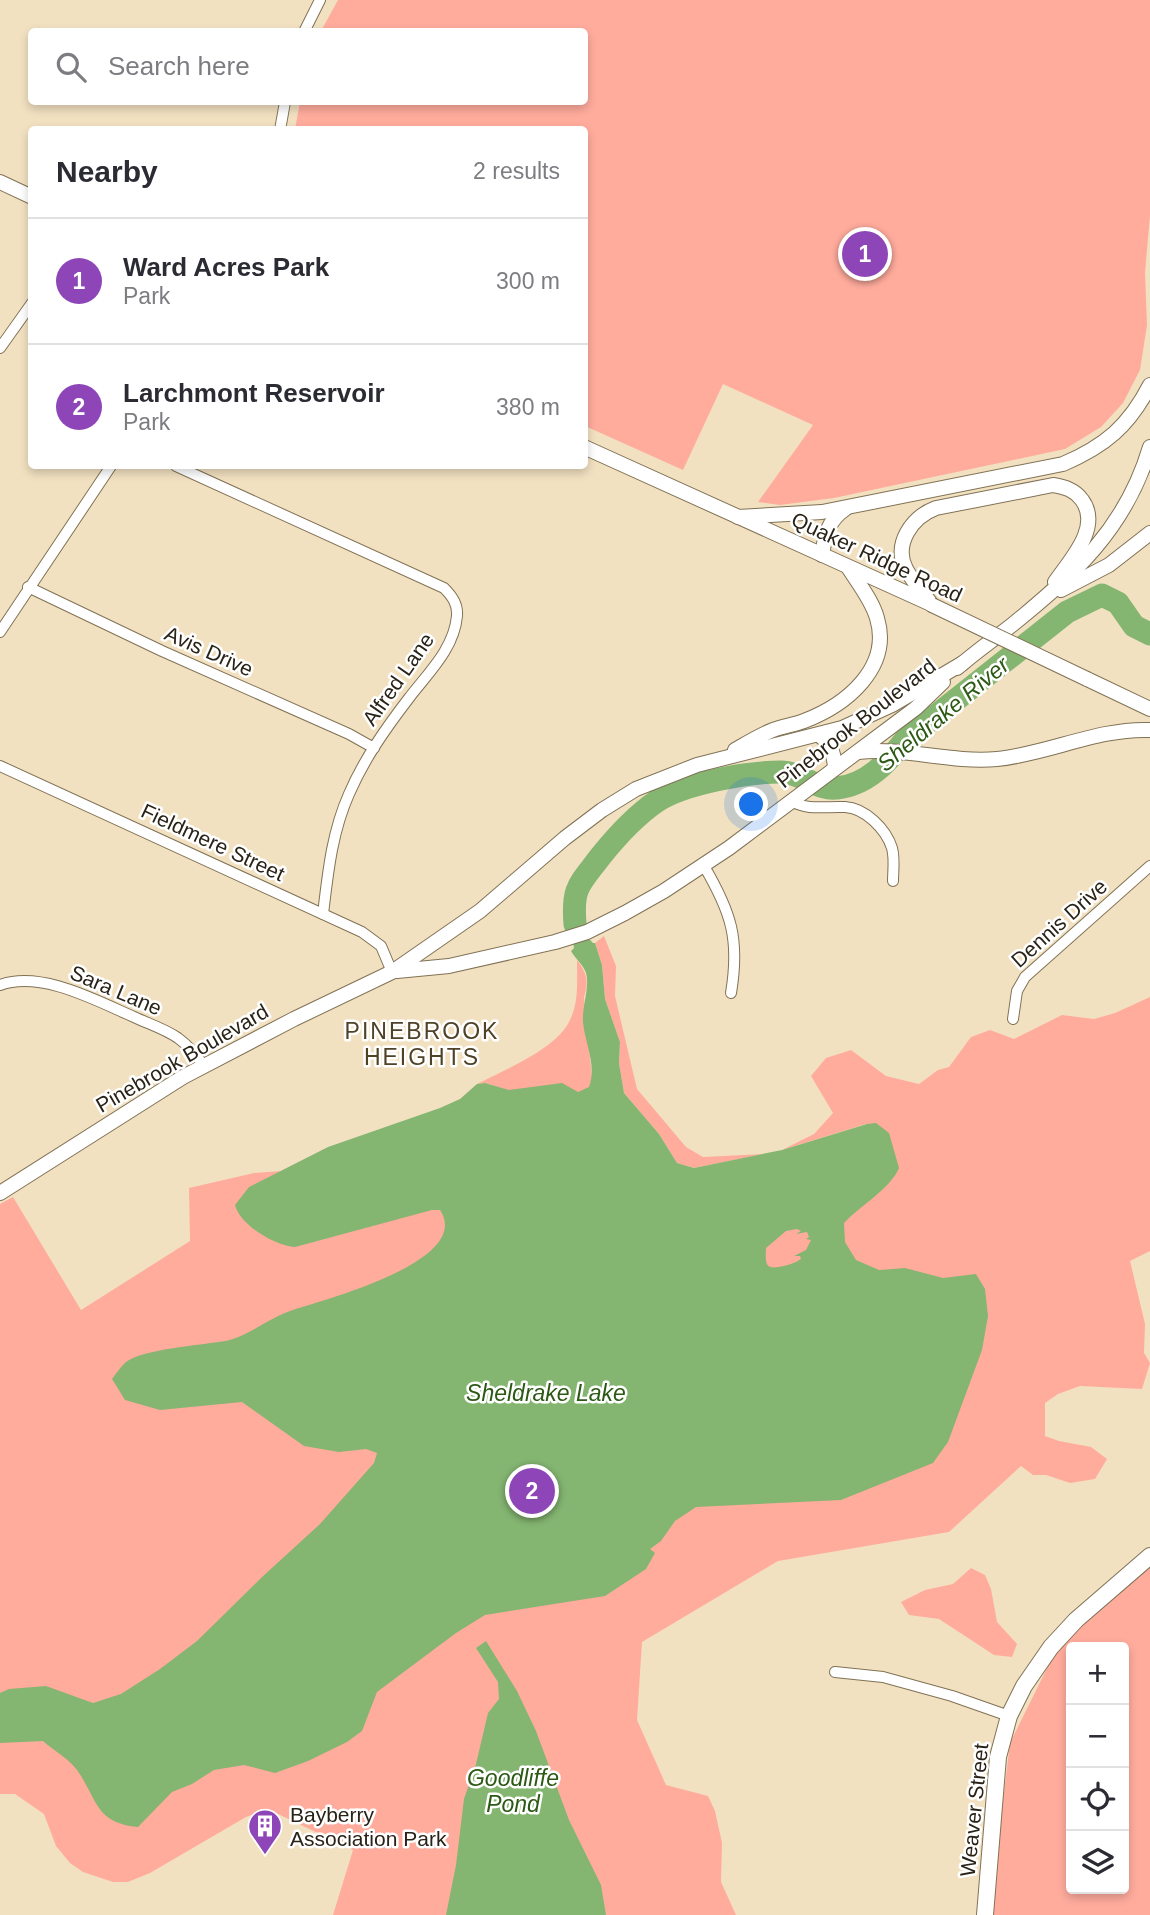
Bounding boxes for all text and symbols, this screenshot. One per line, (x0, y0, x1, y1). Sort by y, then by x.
search box (28, 28, 588, 105)
icon: search (52, 48, 90, 86)
text: Search here (108, 51, 250, 81)
text: Nearby (56, 155, 158, 188)
text: 2 results (473, 158, 560, 184)
pin: 1 (842, 228, 888, 280)
text: Ward Acres Park (123, 252, 329, 282)
text: 1 (73, 268, 85, 294)
text: 300 m (496, 268, 560, 294)
text: Park (123, 283, 170, 309)
text: Larchmont Reservoir (123, 378, 385, 408)
text: 2 (73, 394, 85, 420)
text: 380 m (496, 394, 560, 420)
text: Park (123, 409, 170, 435)
street label: Quaker Ridge Road (788, 507, 966, 607)
street label: Avis Drive (161, 621, 257, 681)
street label: Alfred Lane (358, 628, 438, 730)
water label: Sheldrake River (872, 651, 1015, 777)
street label: Pinebrook Boulevard (772, 654, 940, 792)
your location (734, 787, 768, 821)
street label: Fieldmere Street (138, 799, 288, 885)
street label: Dennis Drive (1007, 874, 1111, 972)
street label: Sara Lane (67, 960, 165, 1020)
street label: Pinebrook Boulevard (92, 999, 272, 1117)
district label: PINEBROOK HEIGHTS (345, 1018, 499, 1070)
water label: Sheldrake Lake (466, 1380, 626, 1406)
pin: 2 (509, 1465, 555, 1517)
map controls (1066, 1642, 1129, 1894)
button: + (1066, 1642, 1129, 1705)
button: − (1066, 1705, 1129, 1768)
street label: Weaver Street (956, 1742, 992, 1878)
water label: Goodliffe Pond (467, 1765, 559, 1817)
button: locate (1066, 1768, 1129, 1831)
place label: Bayberry Association Park (290, 1803, 447, 1850)
building icon: Bayberry Association Park (246, 1807, 284, 1856)
button: layers (1066, 1831, 1129, 1894)

